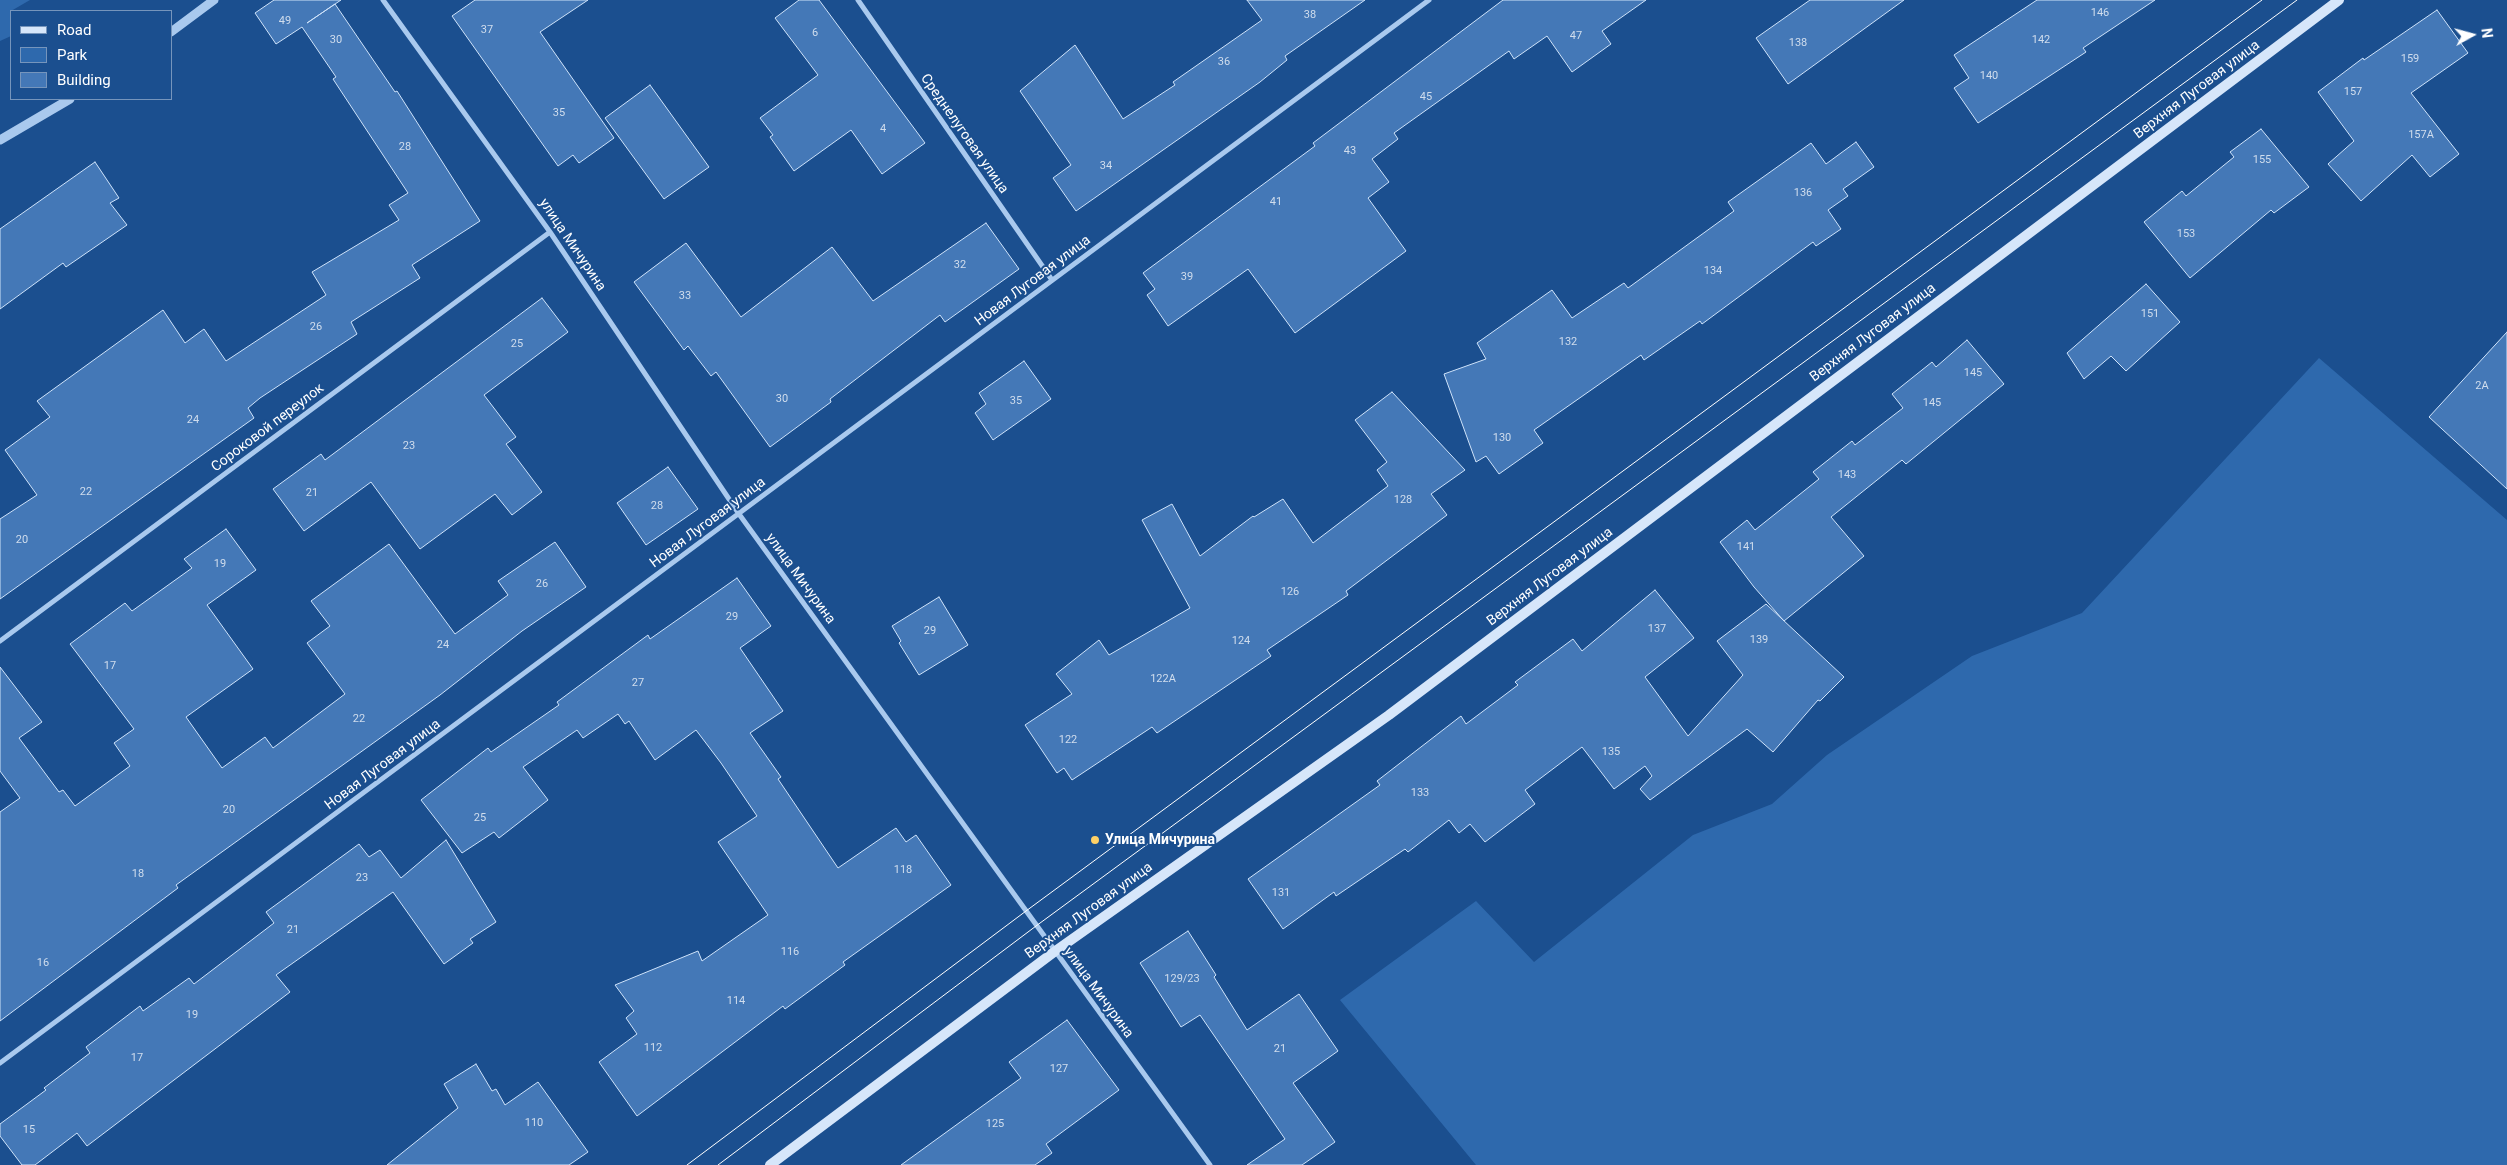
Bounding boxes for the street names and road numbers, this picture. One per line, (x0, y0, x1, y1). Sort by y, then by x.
street label: Верхняя Луговая улица (2131, 37, 2263, 143)
street label: Среднелуговая улица (916, 71, 1012, 197)
street label: улица Мичурина (535, 196, 609, 294)
street label: Новая Луговая улица (972, 232, 1094, 330)
street label: Верхняя Луговая улица (1807, 280, 1939, 386)
street label: Сороковой переулок (208, 380, 328, 476)
street label: Новая Луговая улица (647, 474, 769, 572)
street label: Верхняя Луговая улица (1484, 524, 1616, 630)
street label: улица Мичурина (761, 530, 839, 628)
street label: Новая Луговая улица (322, 716, 444, 814)
street label: Верхняя Луговая улица (1022, 859, 1156, 963)
street label: улица Мичурина (1059, 944, 1137, 1042)

